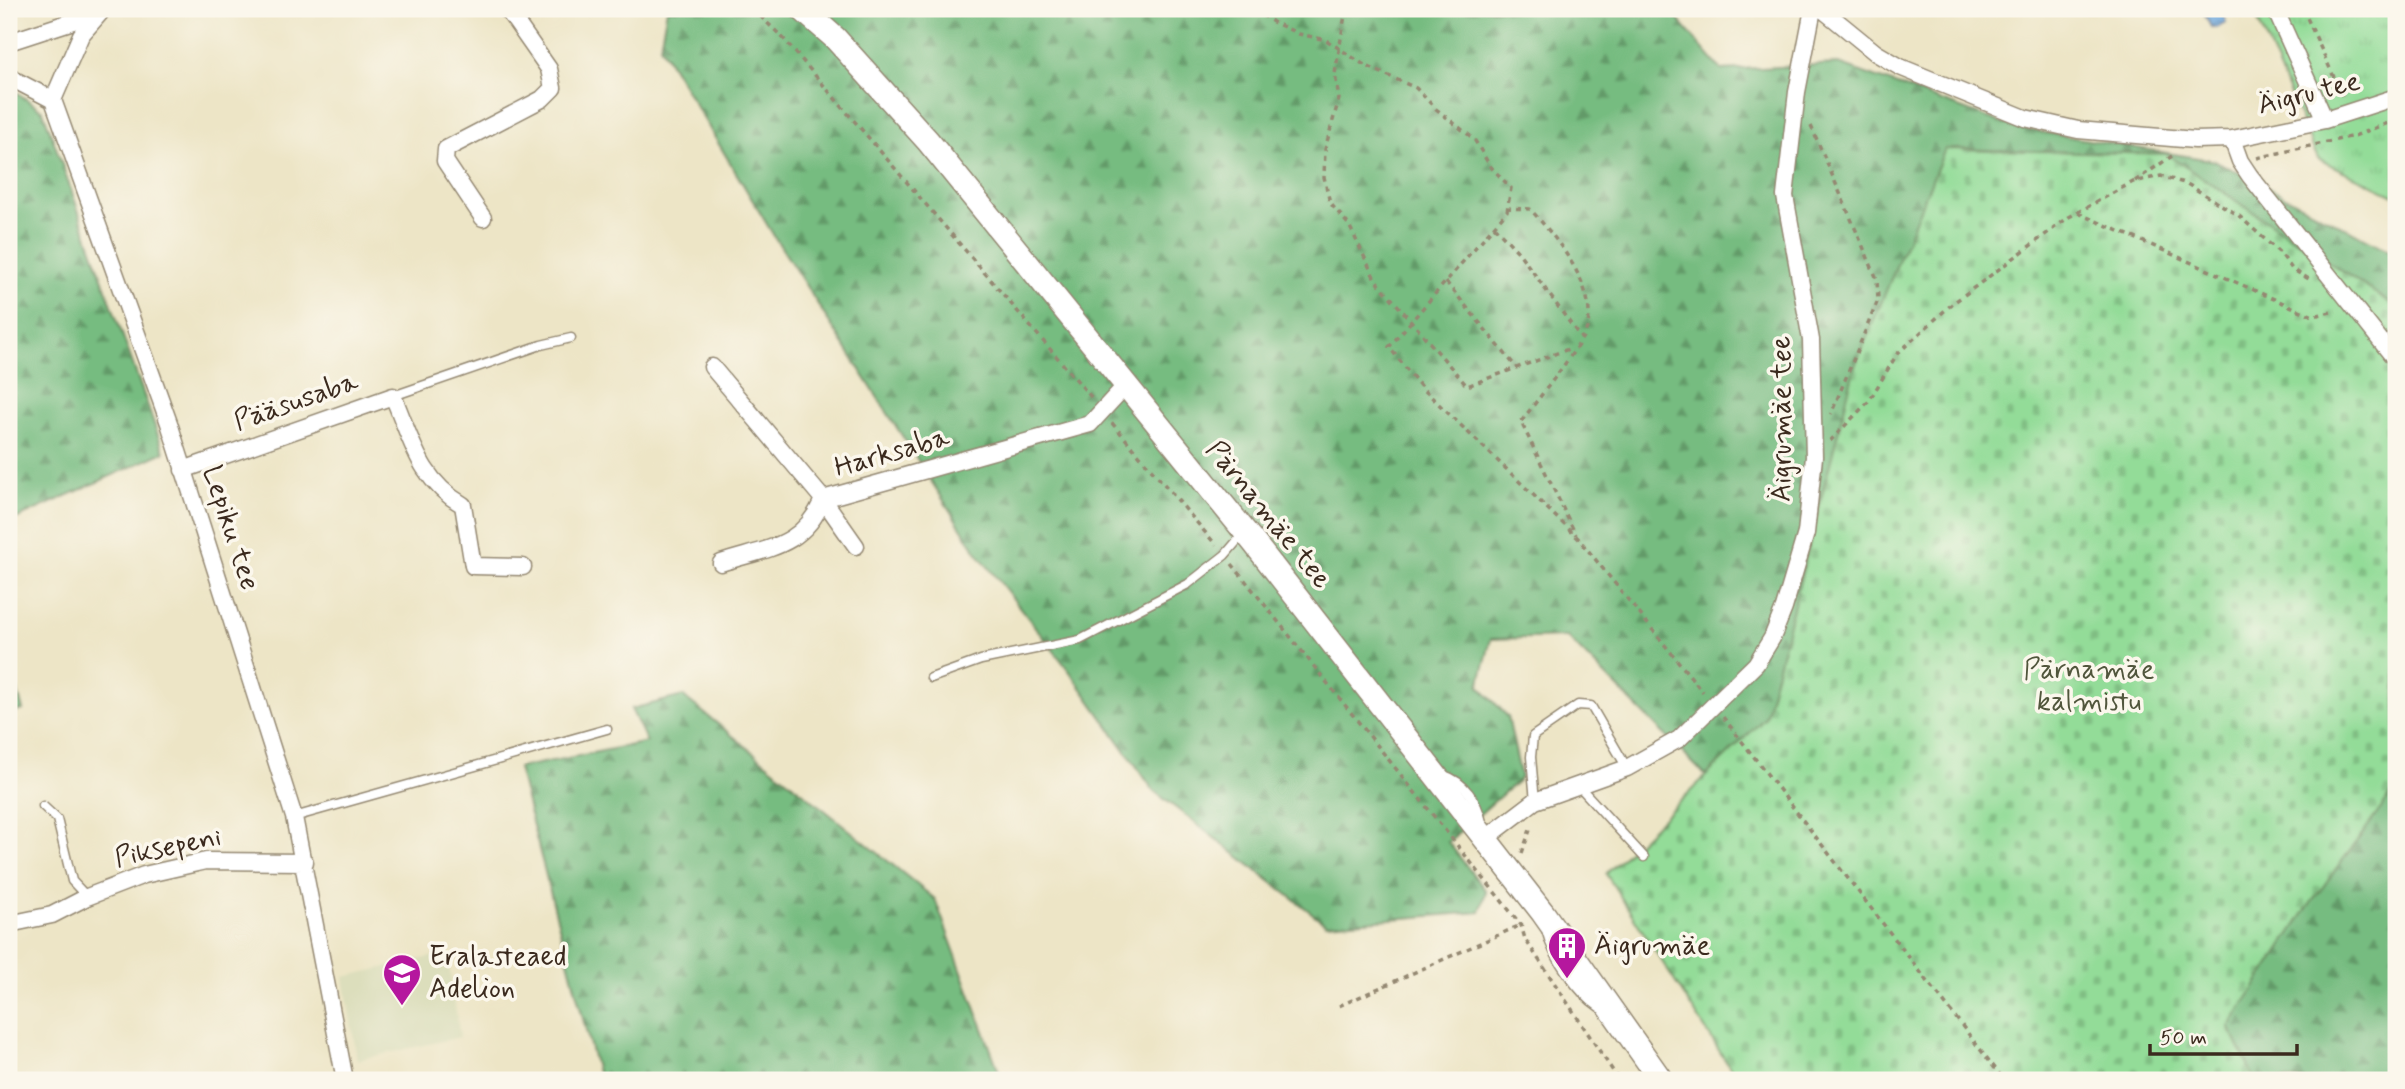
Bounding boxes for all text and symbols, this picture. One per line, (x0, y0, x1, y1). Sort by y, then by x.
street label: Äigru tee (2254, 63, 2364, 125)
street label: Äigrumäe tee (1764, 336, 1801, 502)
street label: Pääsusaba (229, 363, 363, 441)
street label: Harksaba (830, 419, 954, 487)
street label: Pärnamäe tee (1197, 433, 1339, 597)
street label: Lepiku tee (192, 461, 268, 595)
park label: Pärnamäe kalmistu (2024, 652, 2154, 721)
street label: Piksepeni (111, 819, 225, 877)
building icon: Äigrumäe (1546, 925, 1588, 980)
place label: Äigrumäe (1594, 928, 1710, 965)
place label: Eralasteaed Adelion (429, 939, 566, 1008)
school or university icon: Eralasteaed Adelion (381, 952, 423, 1007)
scale bar (2150, 1012, 2296, 1056)
text: 50 m (2160, 1024, 2207, 1052)

